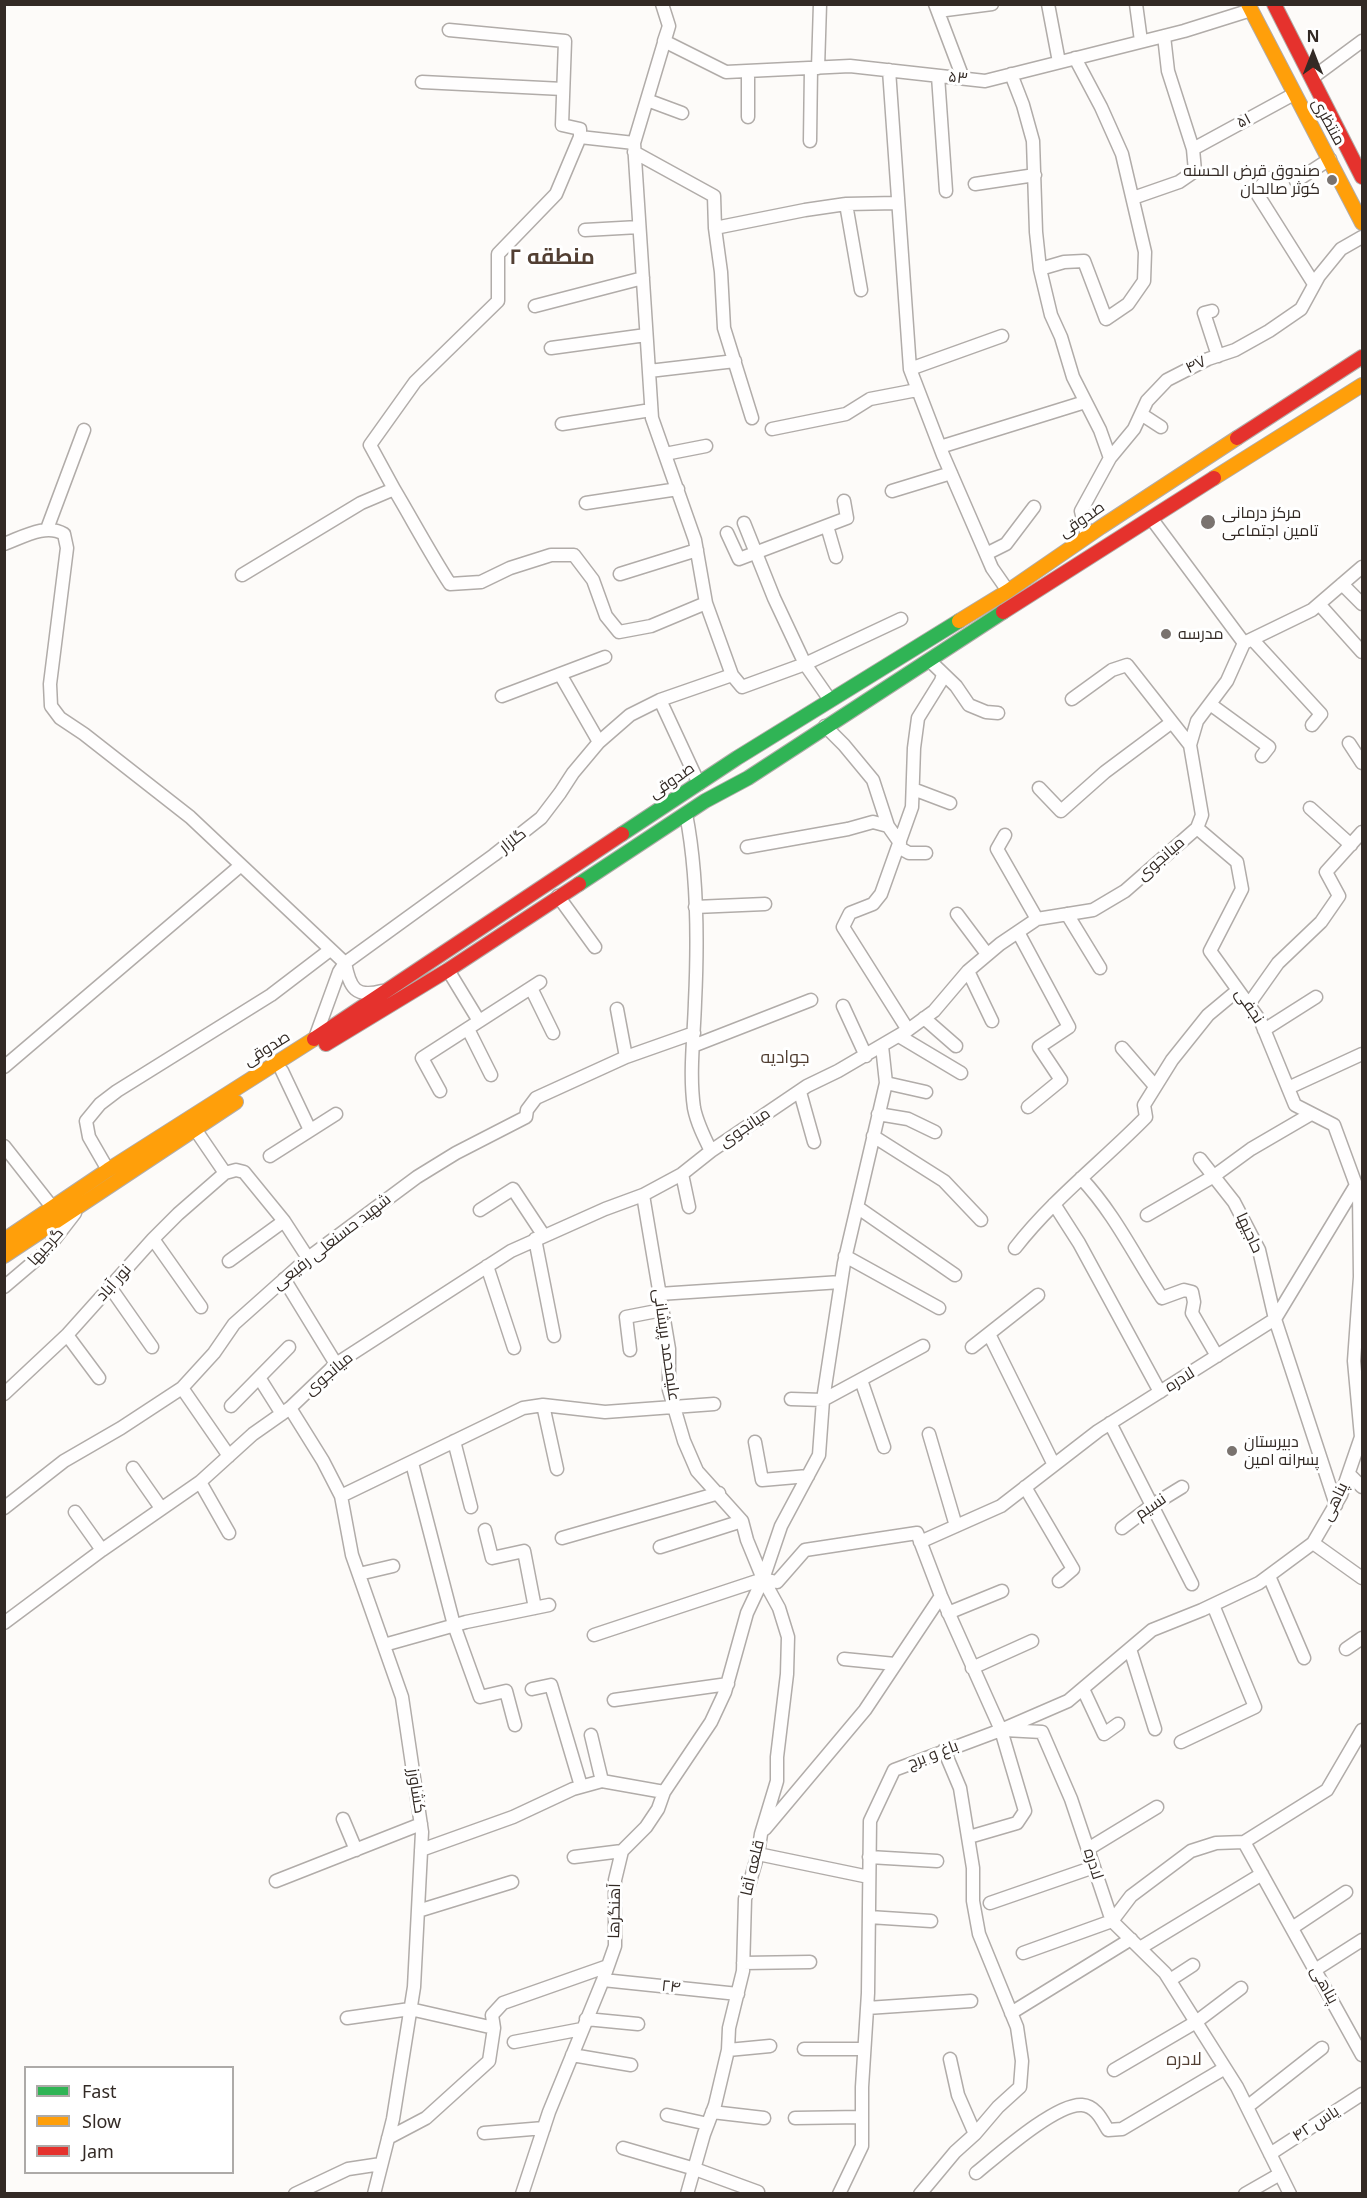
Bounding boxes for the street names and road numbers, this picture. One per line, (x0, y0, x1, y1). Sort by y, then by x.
street label: ۵۳ (947, 67, 969, 89)
street label: منتظری (1307, 95, 1349, 149)
street label: ۵۱ (1233, 109, 1255, 133)
street label: ۴۷ (1183, 352, 1209, 378)
street label: صدوقی (1055, 498, 1109, 542)
street label: صدوقی (645, 759, 699, 803)
street label: گلزار (496, 825, 530, 857)
street label: میانجوی (1133, 833, 1189, 885)
street label: نجفی (1230, 985, 1268, 1027)
street label: صدوقی (240, 1027, 294, 1071)
street label: میانجوی (716, 1104, 774, 1152)
street label: شهید حسنعلی رفیعی (269, 1190, 395, 1294)
street label: حاجیها (1231, 1210, 1267, 1256)
street label: گرجیها (24, 1224, 68, 1270)
street label: نور آباد (93, 1261, 135, 1305)
street label: علیمحمد پریشانی (649, 1288, 683, 1402)
street label: میانجوی (301, 1348, 357, 1400)
street label: لادره (1162, 1363, 1198, 1397)
street label: پناهی (1317, 1480, 1353, 1524)
street label: نسیم (1132, 1490, 1170, 1524)
street label: باغ و برج (905, 1737, 961, 1773)
street label: کشاورز (403, 1767, 429, 1815)
street label: قلعه آقا (737, 1838, 769, 1898)
street label: لادره (1079, 1846, 1107, 1882)
street label: آهنگرها (605, 1883, 625, 1939)
street label: پناهی (1306, 1963, 1342, 2007)
street label: ۲۴ (661, 1976, 681, 1998)
street label: یاس ۴۲ (1289, 2102, 1343, 2146)

